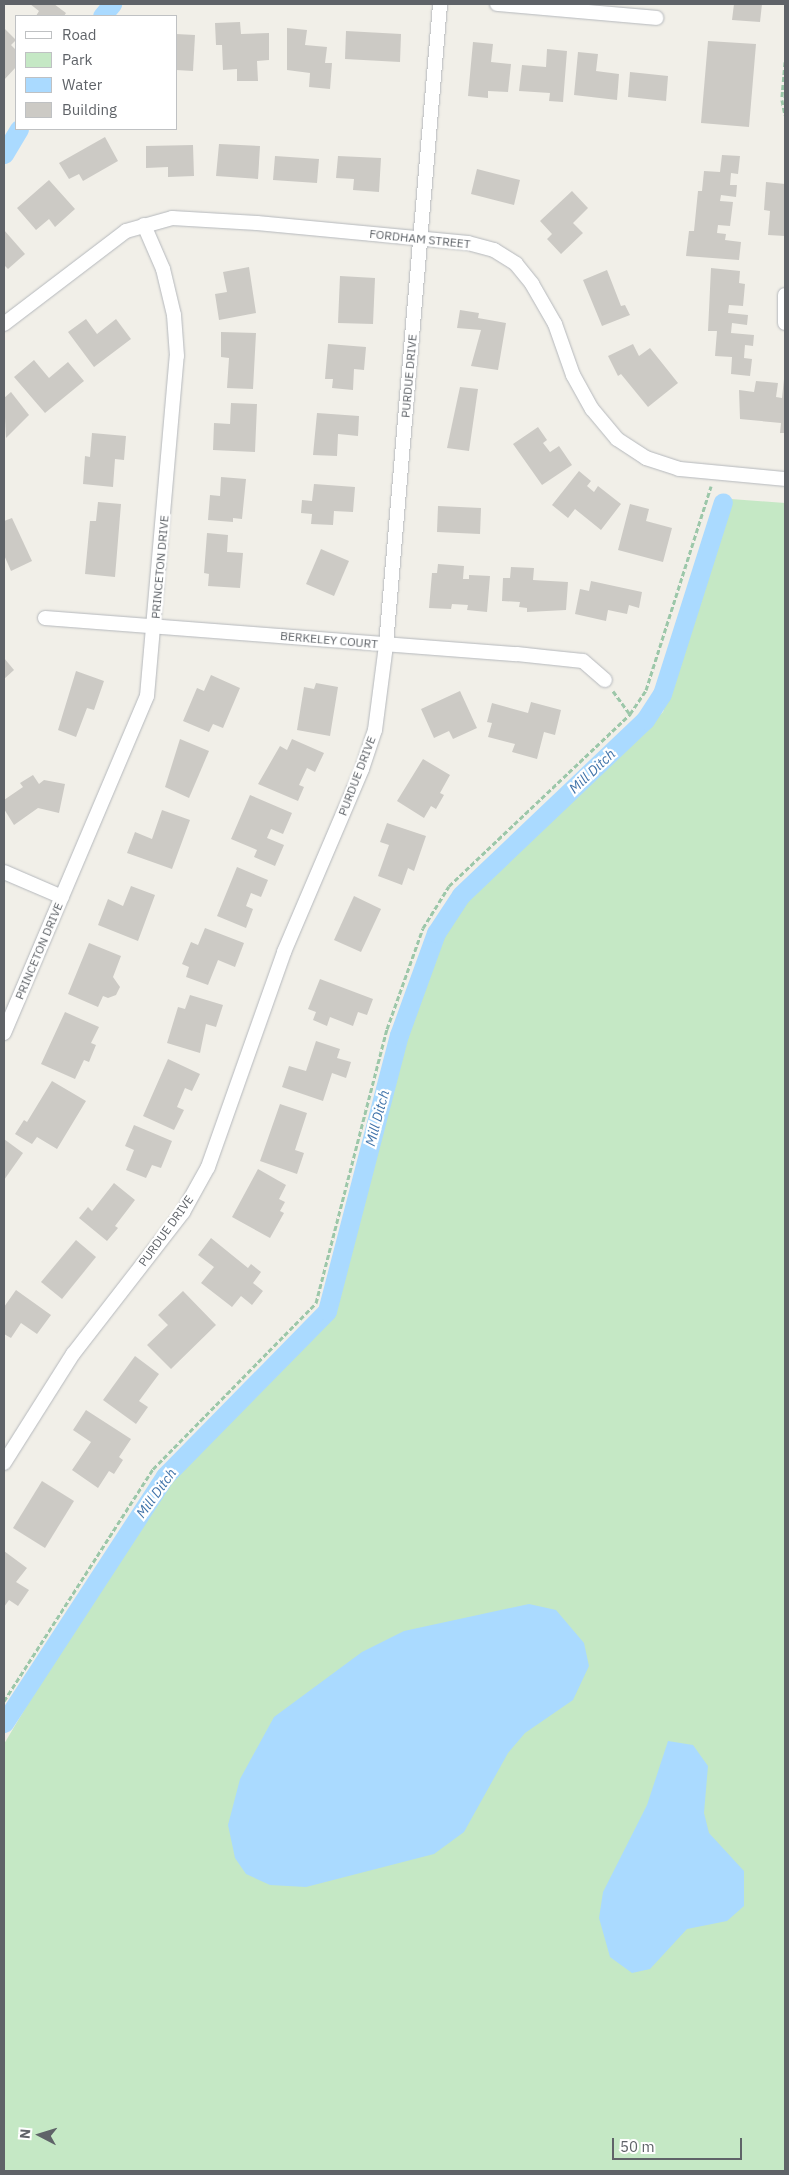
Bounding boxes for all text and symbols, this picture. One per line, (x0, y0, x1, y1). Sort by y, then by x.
legend (15, 15, 178, 130)
text: Road (62, 25, 97, 44)
text: Park (62, 50, 92, 69)
text: Water (62, 75, 102, 94)
text: Building (62, 100, 117, 119)
street label: FORDHAM STREET (369, 227, 471, 251)
street label: PURDUE DRIVE (398, 334, 420, 418)
street label: PRINCETON DRIVE (148, 515, 172, 619)
street label: BERKELEY COURT (280, 629, 378, 651)
street label: PURDUE DRIVE (335, 734, 379, 818)
water label: Mill Ditch (565, 745, 619, 797)
street label: PRINCETON DRIVE (12, 900, 66, 1002)
water label: Mill Ditch (361, 1088, 393, 1148)
street label: PURDUE DRIVE (136, 1193, 196, 1269)
water label: Mill Ditch (132, 1465, 180, 1521)
north arrow (15, 2110, 65, 2160)
text: N (16, 2128, 34, 2140)
scale bar (614, 2128, 744, 2160)
text: 50 m (620, 2137, 655, 2156)

